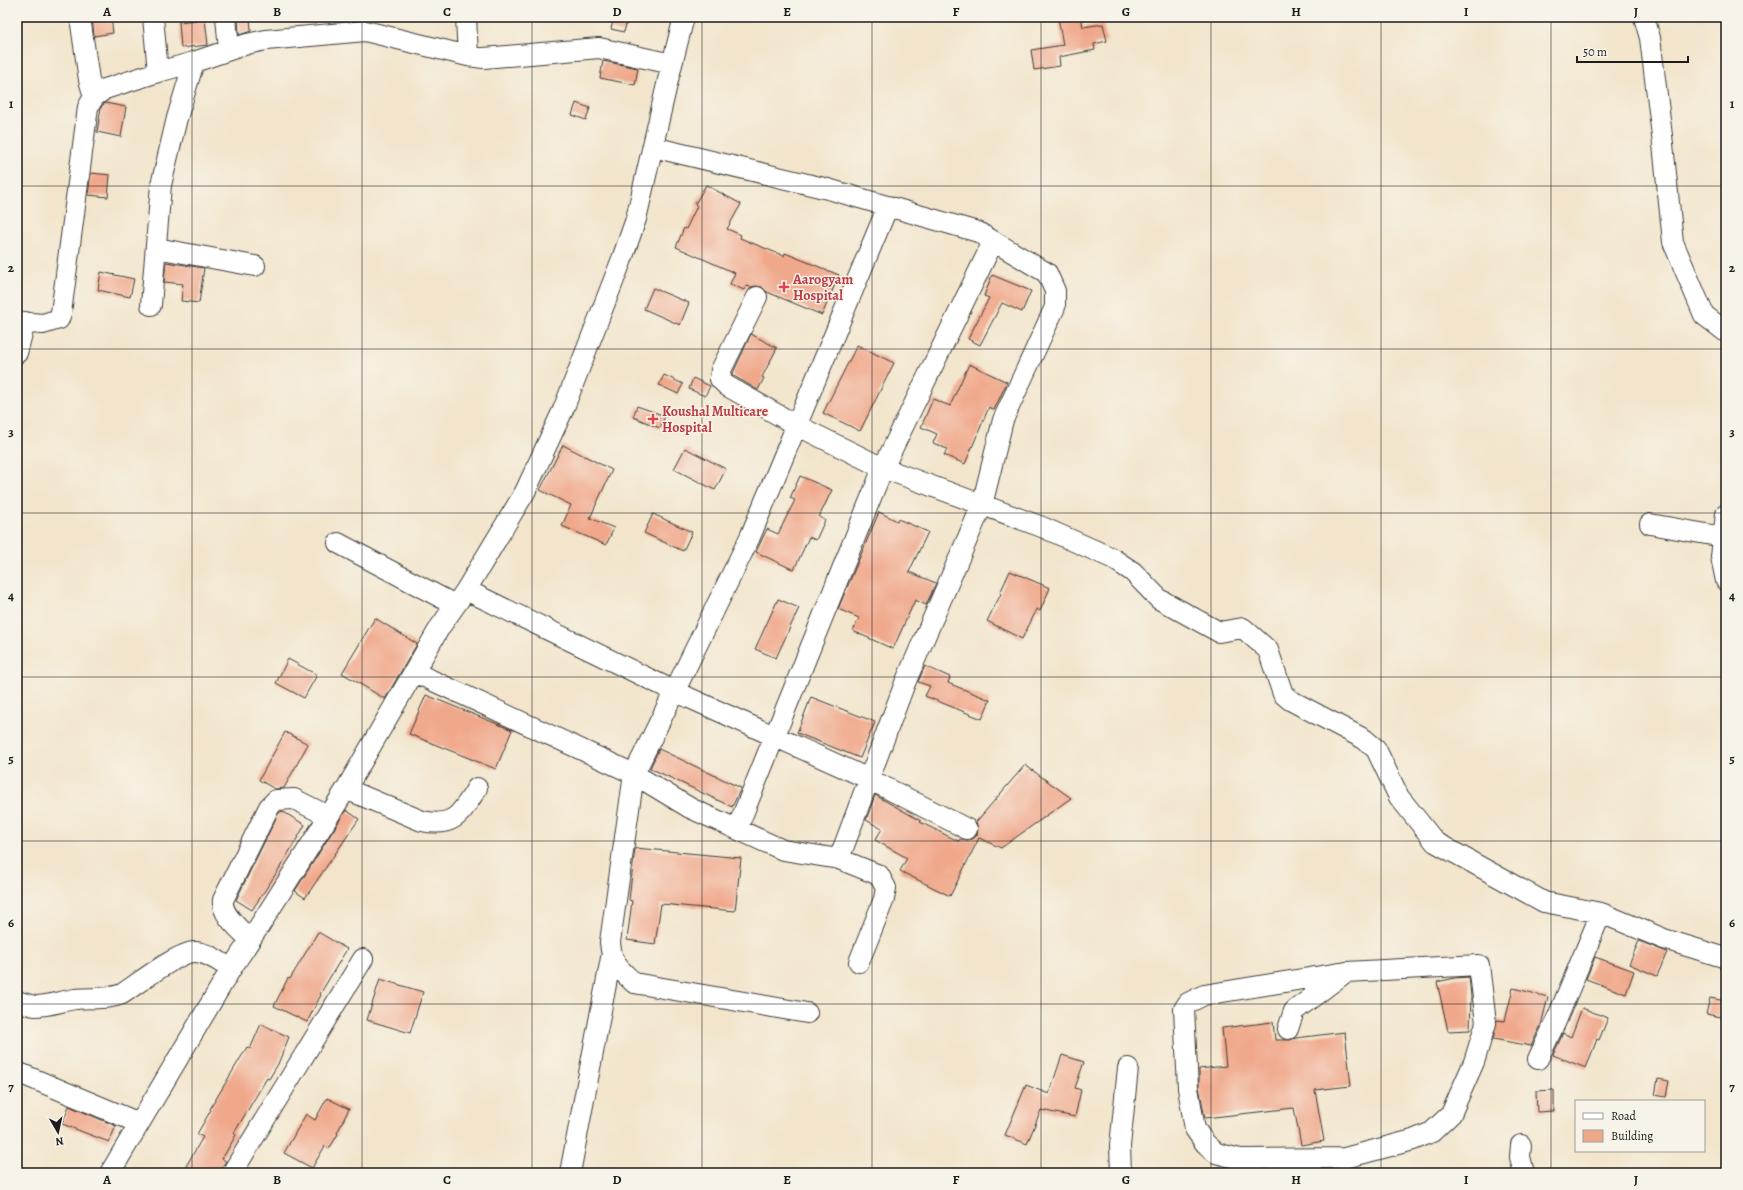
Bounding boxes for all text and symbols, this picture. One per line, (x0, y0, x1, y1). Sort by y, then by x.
text: A (102, 3, 112, 20)
text: B (273, 3, 281, 20)
text: C (443, 3, 451, 20)
text: D (612, 3, 622, 20)
text: E (783, 3, 791, 20)
text: F (953, 3, 960, 20)
text: G (1122, 3, 1130, 20)
text: H (1291, 3, 1301, 20)
text: I (1464, 3, 1469, 20)
text: J (1634, 3, 1638, 20)
scale bar (1577, 38, 1688, 64)
text: 50 m (1583, 44, 1607, 60)
text: 1 (9, 95, 14, 112)
text: 1 (1730, 95, 1735, 112)
text: 2 (8, 259, 15, 276)
text: 2 (1729, 259, 1736, 276)
place label: Aarogyam Hospital (792, 270, 853, 305)
marker: Aarogyam Hospital (778, 281, 790, 293)
place label: Koushal Multicare Hospital (662, 402, 769, 437)
marker: Koushal Multicare Hospital (647, 413, 659, 425)
text: 3 (8, 423, 14, 440)
text: 3 (1729, 423, 1735, 440)
text: 4 (8, 587, 14, 604)
text: 4 (1729, 587, 1735, 604)
text: 5 (8, 750, 14, 767)
text: 5 (1729, 750, 1735, 767)
text: 6 (8, 914, 14, 931)
text: 6 (1729, 914, 1735, 931)
text: 7 (8, 1078, 14, 1095)
text: 7 (1729, 1078, 1735, 1095)
legend (1575, 1100, 1705, 1152)
text: Road (1611, 1108, 1637, 1124)
north arrow (38, 1112, 78, 1152)
text: Building (1611, 1128, 1653, 1144)
text: N (54, 1133, 65, 1149)
text: A (102, 1171, 112, 1188)
text: B (273, 1171, 281, 1188)
text: C (443, 1171, 451, 1188)
text: D (612, 1171, 622, 1188)
text: E (783, 1171, 791, 1188)
text: F (953, 1171, 960, 1188)
text: G (1122, 1171, 1130, 1188)
text: H (1291, 1171, 1301, 1188)
text: I (1464, 1171, 1469, 1188)
text: J (1634, 1171, 1638, 1188)

